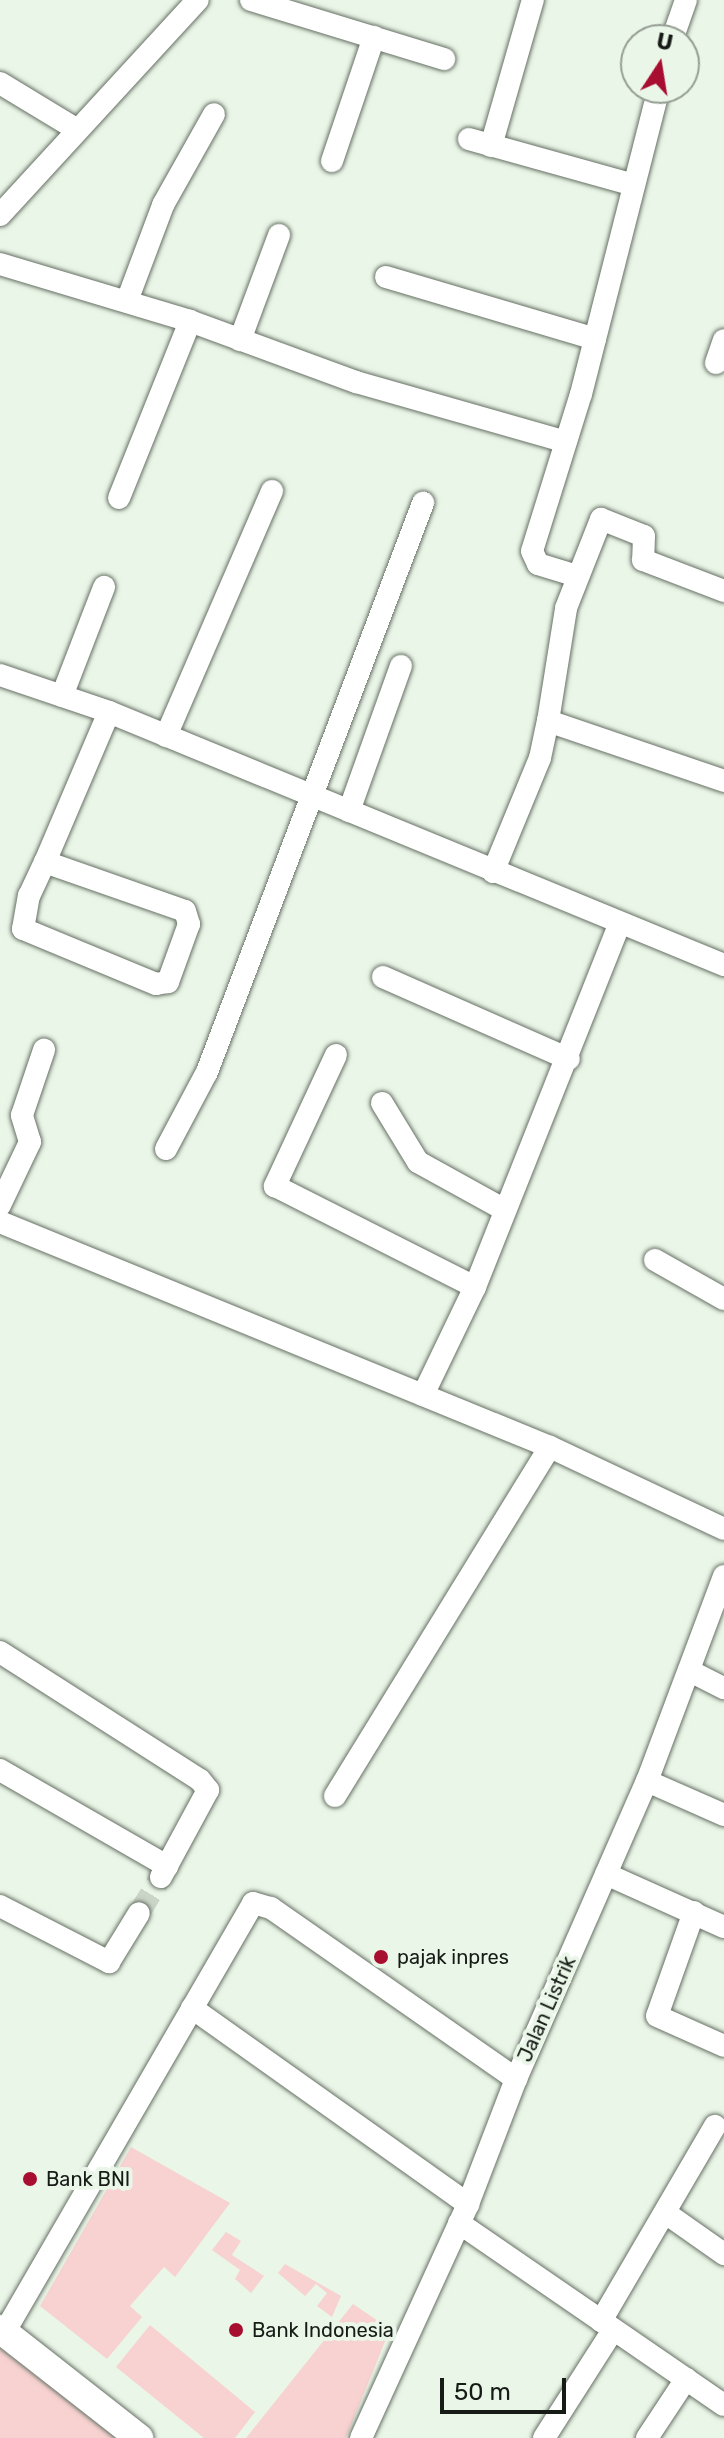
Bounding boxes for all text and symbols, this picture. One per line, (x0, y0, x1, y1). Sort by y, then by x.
north arrow (620, 24, 700, 104)
text: U (654, 27, 675, 57)
place label: pajak inpres (397, 1945, 509, 1969)
marker: pajak inpres (372, 1948, 390, 1966)
street label: Jalan Listrik (513, 1952, 581, 2066)
place label: Bank BNI (46, 2167, 130, 2191)
marker: Bank BNI (21, 2170, 39, 2188)
place label: Bank Indonesia (252, 2318, 394, 2342)
marker: Bank Indonesia (227, 2321, 245, 2339)
scale bar (444, 2362, 570, 2412)
text: 50 m (454, 2378, 511, 2406)

